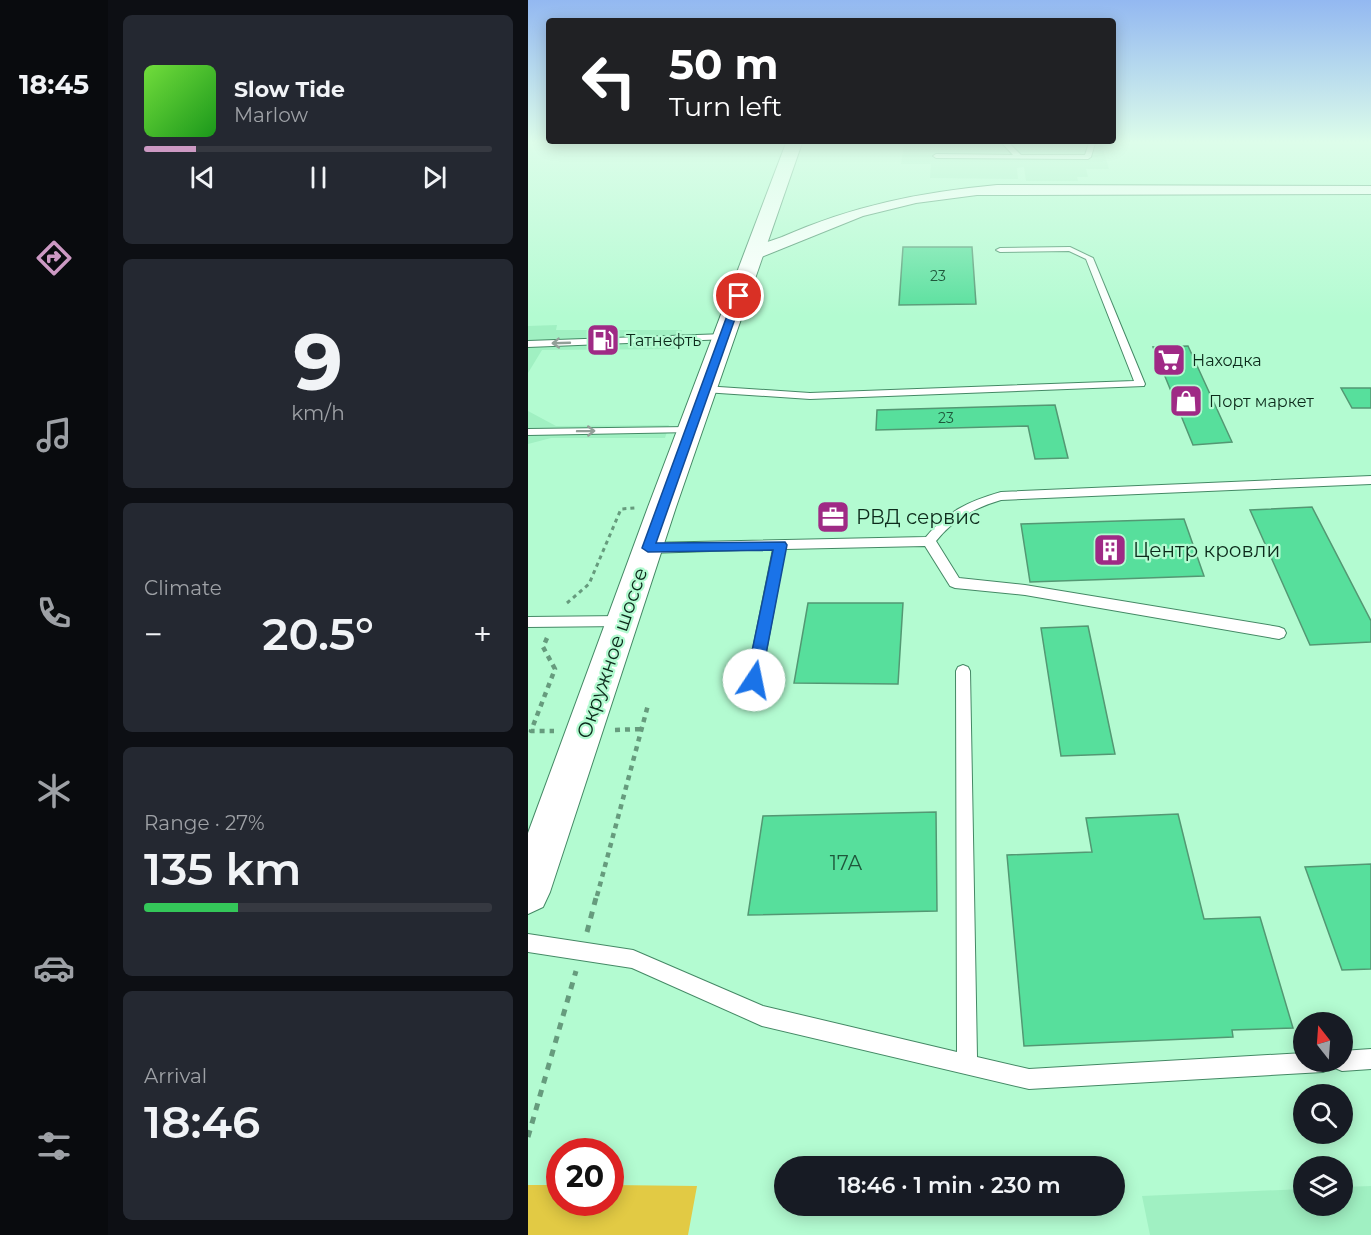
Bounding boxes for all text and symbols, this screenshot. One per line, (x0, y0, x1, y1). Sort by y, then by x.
text: 50 m (669, 38, 778, 90)
icon: left (570, 42, 648, 120)
text: 18:45 (19, 68, 89, 101)
text: Slow Tide (234, 76, 345, 103)
text: Turn left (669, 90, 782, 123)
text: Marlow (234, 103, 308, 127)
icon: previous (186, 161, 219, 194)
icon: pause (302, 161, 335, 194)
icon: next (418, 161, 451, 194)
icon: directions (33, 237, 75, 279)
house number: 23 (930, 267, 946, 285)
pin (713, 270, 764, 321)
icon: arrive (722, 279, 755, 312)
text: 9 (293, 314, 343, 410)
fuel station icon: Татнефть (585, 322, 621, 358)
place label: Татнефть (626, 331, 701, 350)
one-way arrow (552, 337, 572, 348)
supermarket icon: Находка (1151, 342, 1187, 378)
place label: Находка (1192, 351, 1262, 370)
shop icon: Порт маркет (1168, 383, 1204, 419)
place label: Порт маркет (1209, 392, 1314, 411)
text: km/h (291, 401, 345, 425)
house number: 23 (938, 409, 954, 427)
icon: music (33, 414, 75, 456)
one-way arrow (576, 425, 596, 437)
office icon: РВД сервис (815, 499, 851, 535)
place label: РВД сервис (856, 505, 980, 529)
building icon: Центр кровли (1092, 532, 1128, 568)
place label: Центр кровли (1133, 538, 1280, 562)
street label: Окружное шоссе (572, 564, 652, 742)
text: Climate (144, 576, 222, 600)
icon: phone (33, 592, 75, 634)
text: 20.5° (262, 606, 374, 661)
text: − (144, 614, 163, 654)
text: + (473, 614, 492, 654)
position arrow (722, 648, 786, 712)
icon: climate (33, 770, 75, 812)
text: Range · 27% (144, 811, 265, 835)
text: 135 km (144, 841, 301, 896)
house number: 17А (830, 851, 862, 875)
icon: car (33, 947, 75, 989)
north arrow (1293, 1012, 1353, 1072)
map controls (1293, 1012, 1353, 1216)
text: Arrival (144, 1064, 207, 1088)
button: search (1293, 1084, 1353, 1144)
text: 18:46 (144, 1094, 260, 1149)
icon: filters (33, 1125, 75, 1167)
speed limit sign: 20 (546, 1138, 624, 1216)
button: layers (1293, 1156, 1353, 1216)
text: 18:46 · 1 min · 230 m (838, 1172, 1061, 1199)

